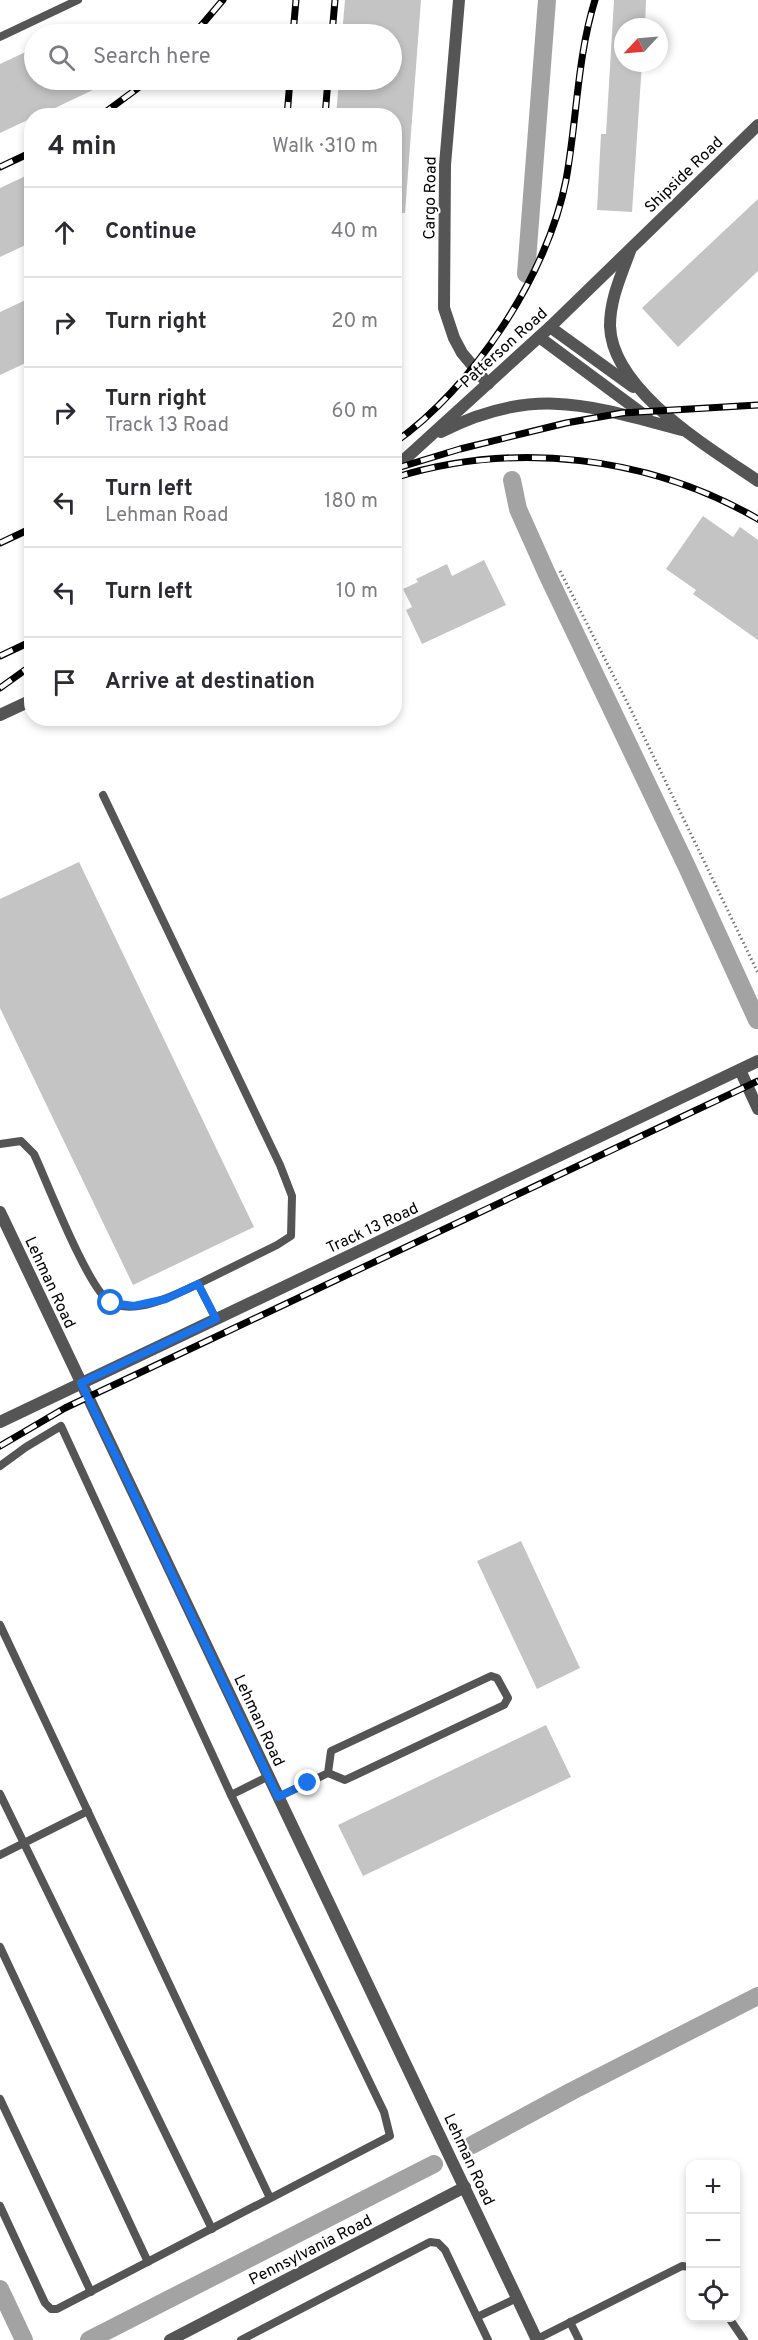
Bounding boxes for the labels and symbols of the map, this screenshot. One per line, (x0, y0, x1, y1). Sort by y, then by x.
north arrow (614, 18, 668, 72)
street label: Shipside Road (641, 133, 728, 218)
street label: Cargo Road (420, 156, 442, 240)
street label: Patterson Road (457, 304, 552, 393)
street label: Track 13 Road (324, 1199, 422, 1259)
street label: Lehman Road (19, 1234, 79, 1332)
route start (97, 1289, 123, 1315)
street label: Lehman Road (228, 1672, 288, 1770)
route end (294, 1769, 320, 1795)
street label: Lehman Road (438, 2111, 498, 2209)
street label: Pennsylvania Road (246, 2211, 376, 2291)

